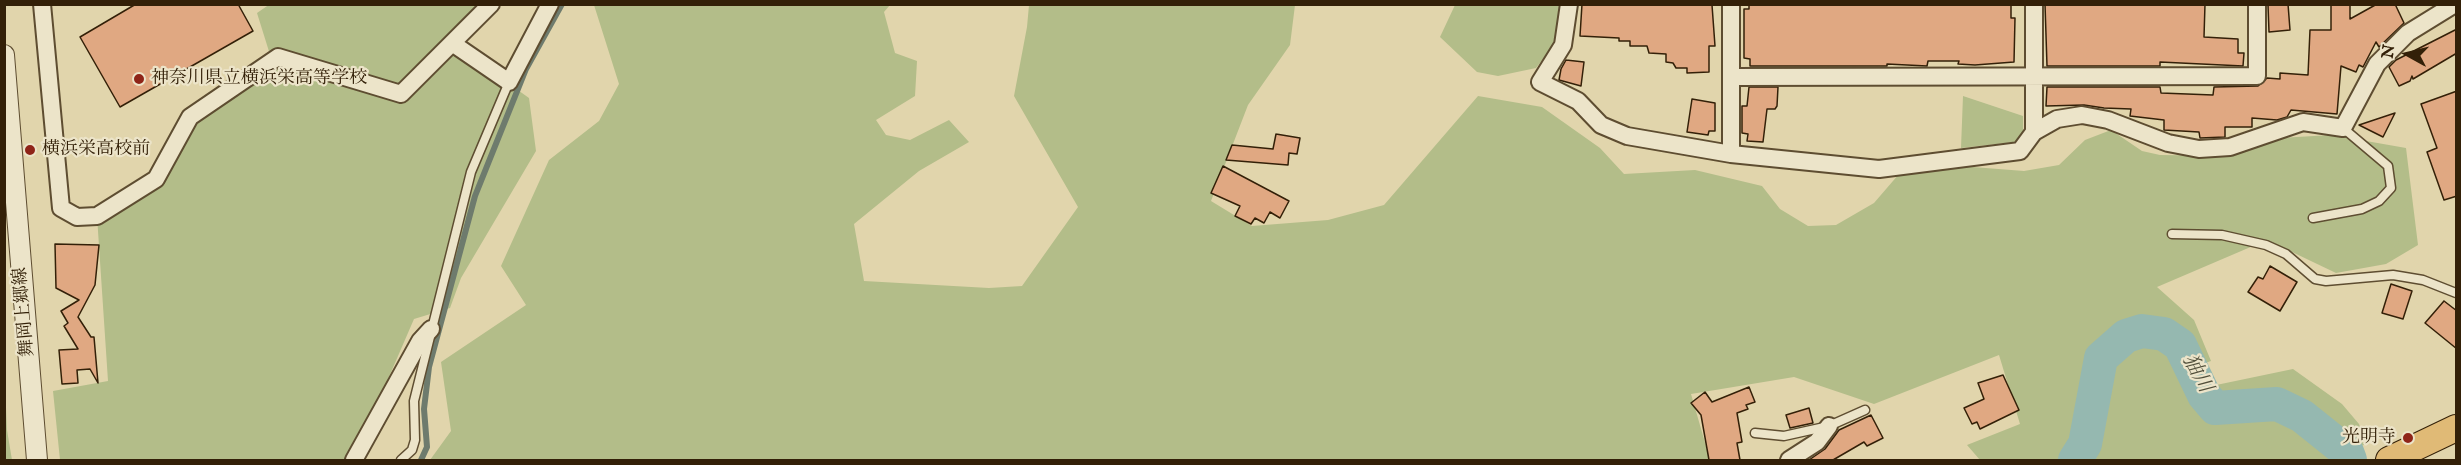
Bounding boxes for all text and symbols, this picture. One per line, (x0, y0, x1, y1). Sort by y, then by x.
north arrow (2377, 24, 2437, 84)
text: N (2378, 43, 2400, 60)
place label: 神奈川県立横浜栄高等学校 (151, 68, 367, 90)
marker: 神奈川県立横浜栄高等学校 (132, 72, 146, 86)
place label: 横浜栄高校前 (42, 139, 150, 161)
marker: 横浜栄高校前 (23, 143, 37, 157)
street label: 舞岡上郷線 (10, 266, 40, 358)
water label: 㹨川 (2176, 351, 2216, 397)
place label: 光明寺 (2342, 427, 2396, 449)
marker: 光明寺 (2401, 431, 2415, 445)

